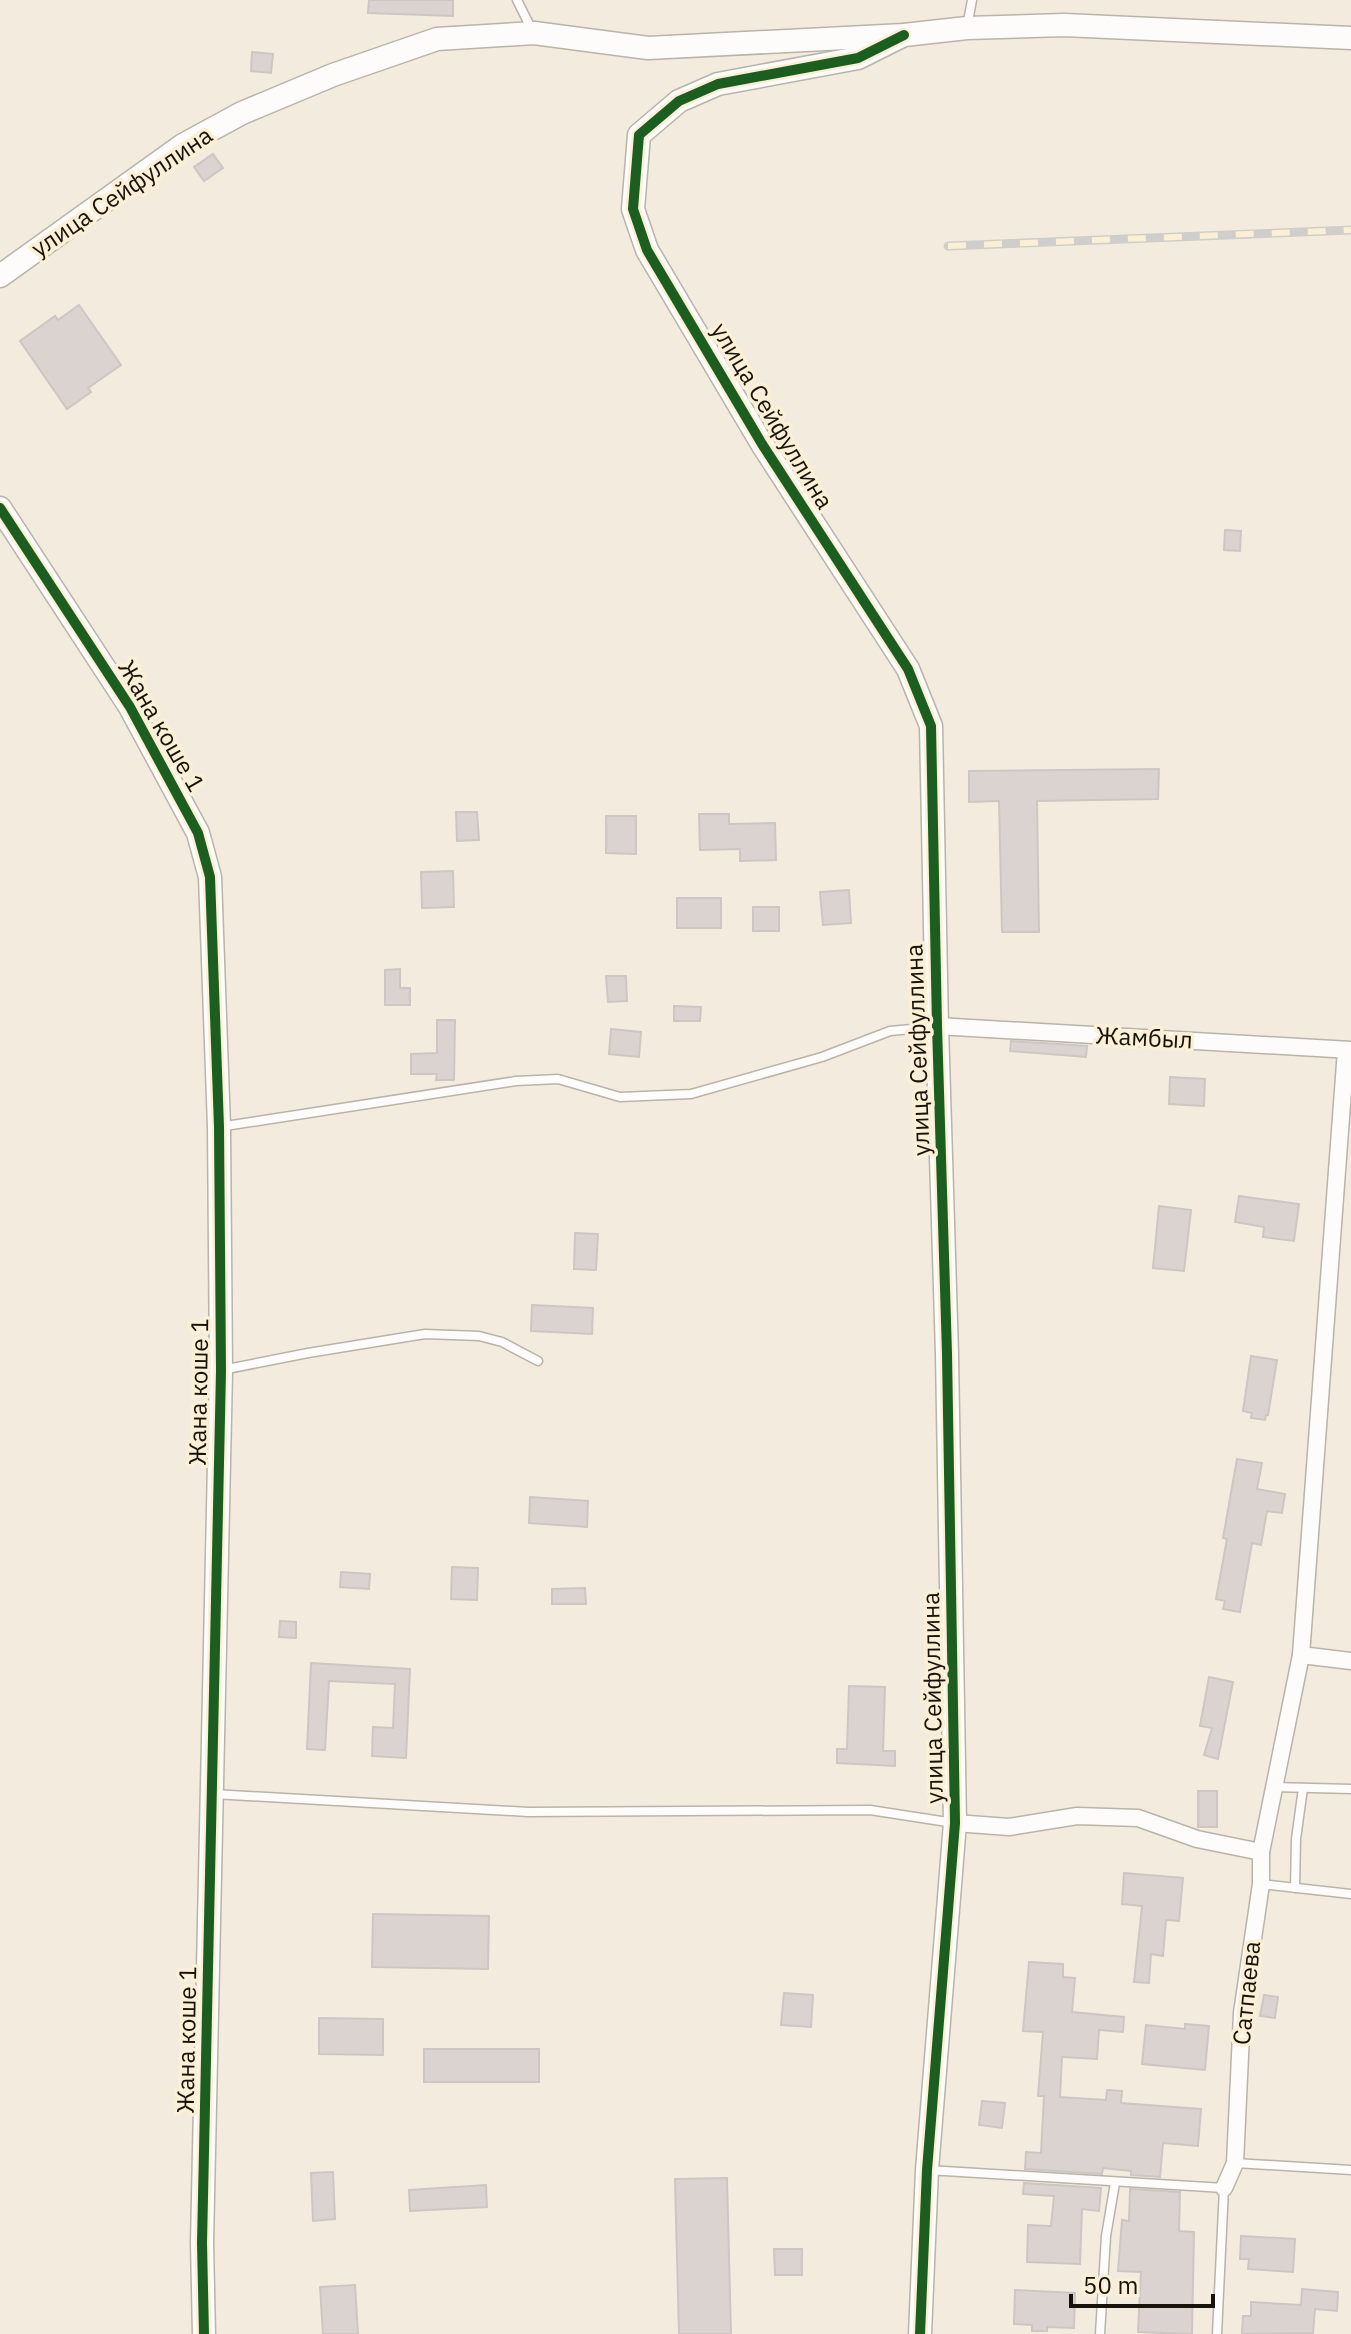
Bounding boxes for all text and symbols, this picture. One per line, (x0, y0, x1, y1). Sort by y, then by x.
street label: улица Сейфуллина (25, 119, 218, 264)
street label: улица Сейфуллина (705, 316, 841, 515)
street label: Жана коше 1 (111, 654, 213, 797)
street label: улица Сейфуллина (897, 943, 937, 1157)
street label: Жамбыл (1095, 1018, 1193, 1056)
street label: Жана коше 1 (181, 1318, 215, 1466)
street label: улица Сейфуллина (914, 1592, 950, 1804)
street label: Сатпаева (1225, 1939, 1267, 2047)
street label: Жана коше 1 (169, 1966, 203, 2114)
scale bar (1071, 2258, 1213, 2308)
text: 50 m (1083, 2269, 1138, 2301)

